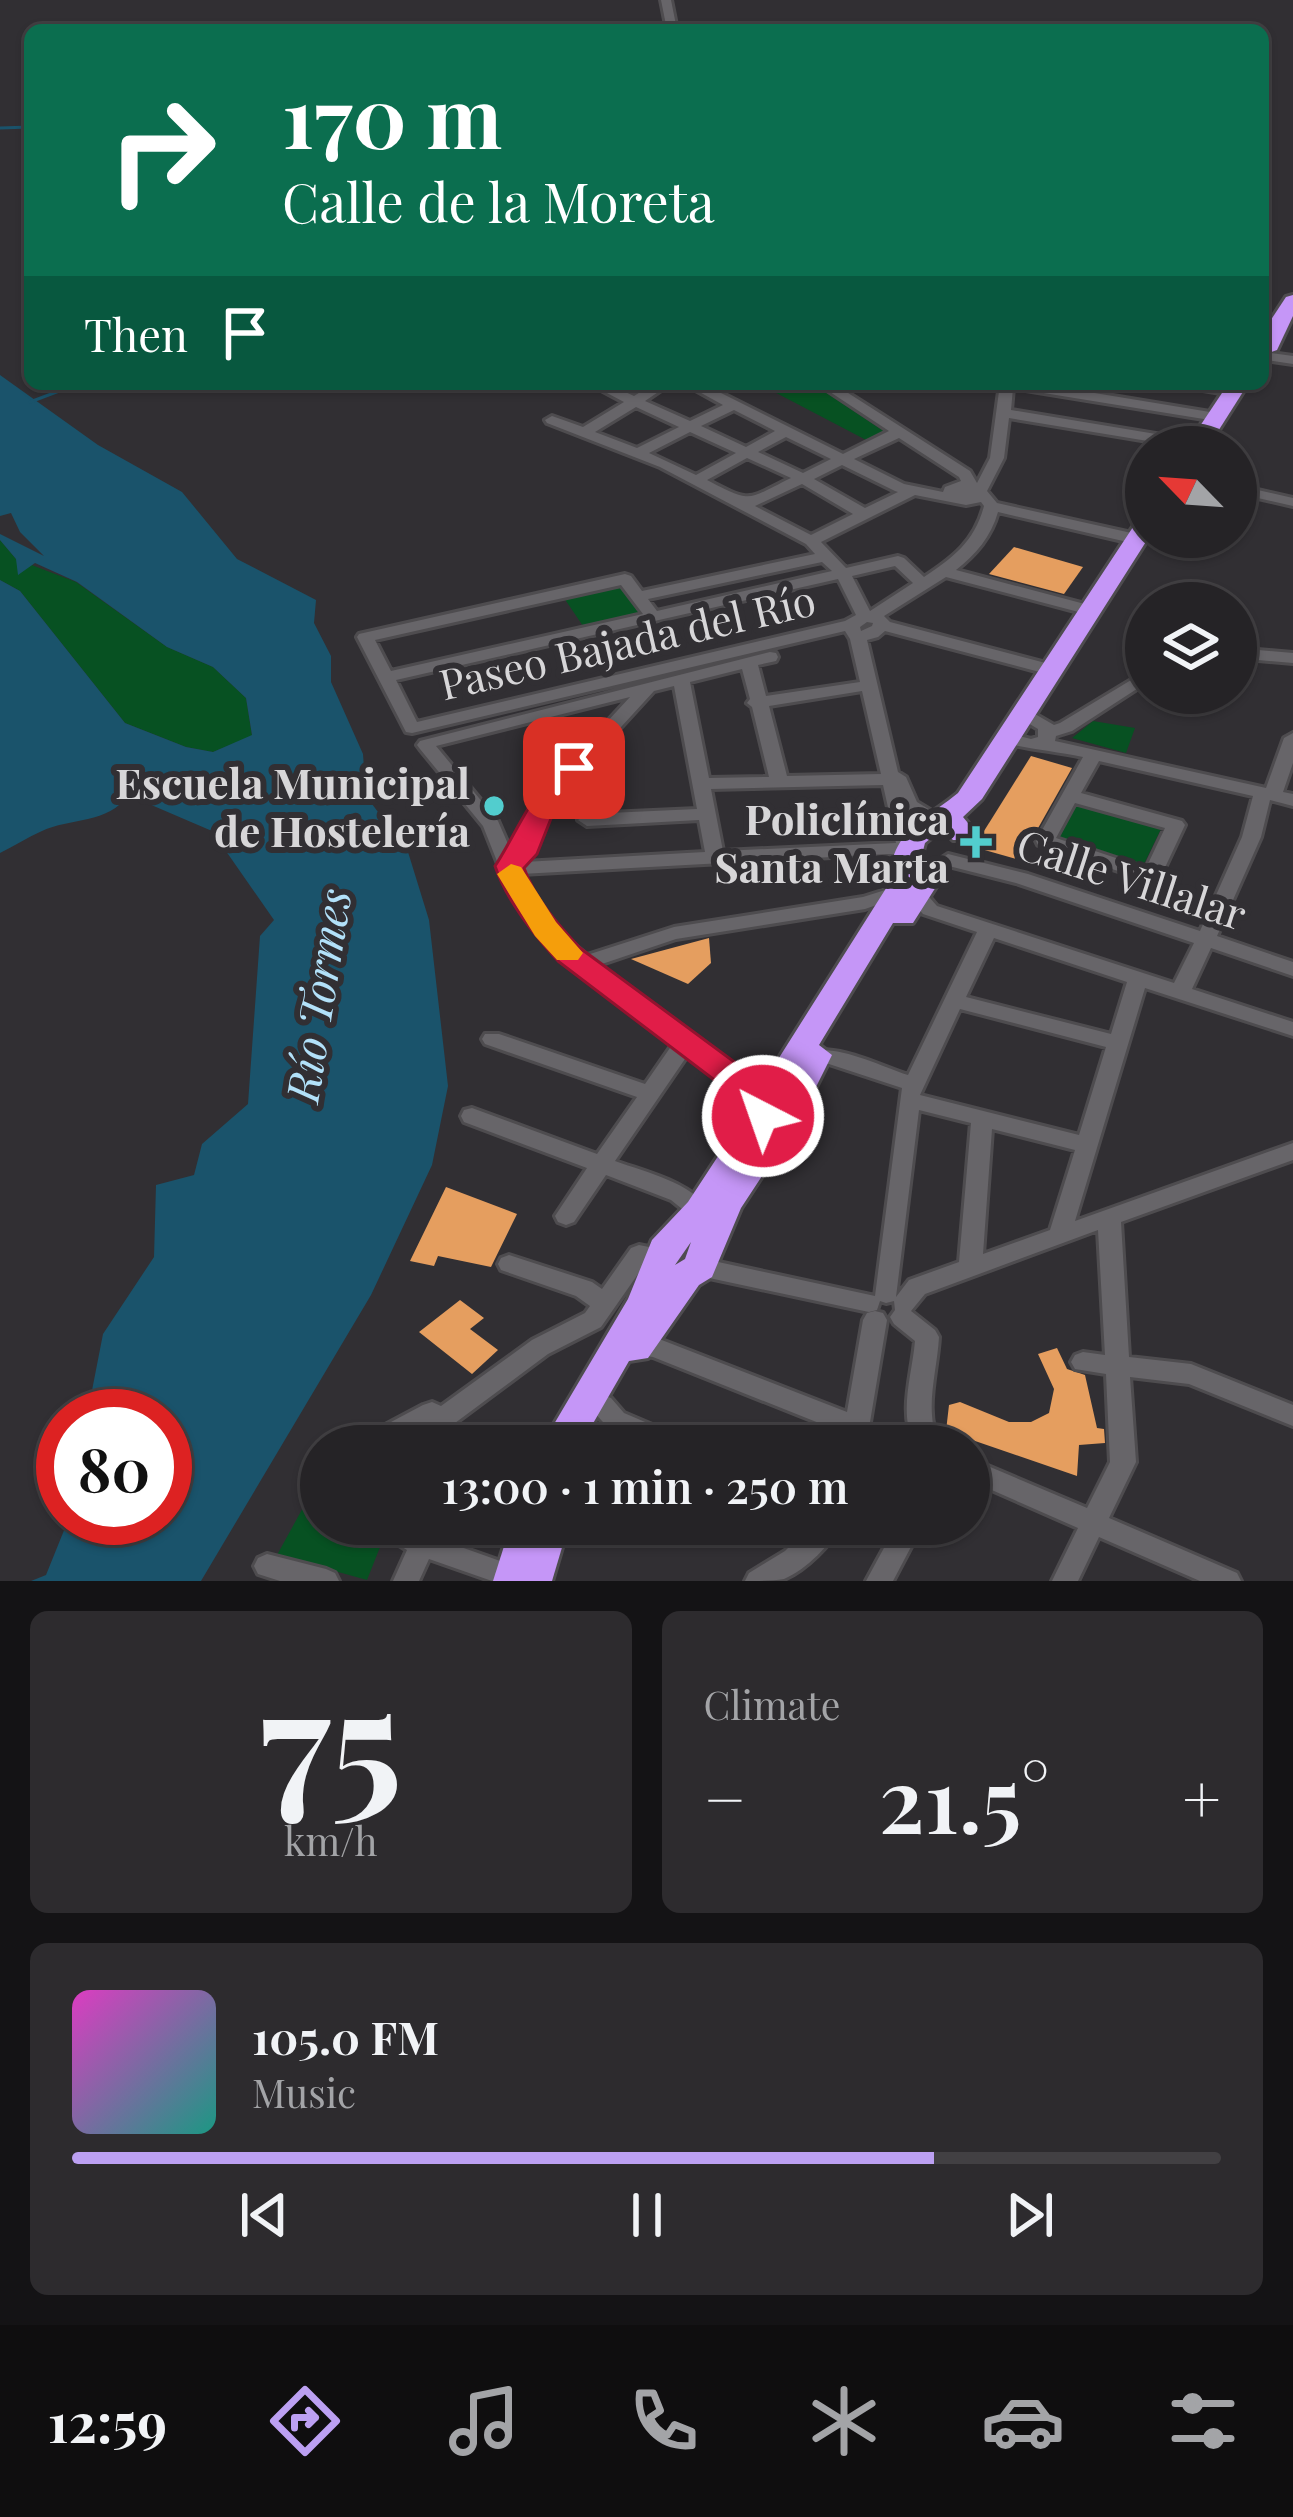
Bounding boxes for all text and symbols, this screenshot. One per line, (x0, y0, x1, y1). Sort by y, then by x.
text: 170 m (282, 58, 502, 170)
icon: right (84, 72, 240, 228)
text: Calle de la Moreta (282, 165, 715, 237)
icon: arrive (212, 300, 278, 366)
text: Then (84, 303, 188, 363)
north arrow (1125, 426, 1257, 558)
map controls (1125, 426, 1257, 714)
street label: Paseo Bajada del Río (434, 571, 820, 711)
button: layers (1125, 582, 1257, 714)
pin (523, 717, 625, 819)
icon: arrive (541, 735, 607, 801)
place label: Escuela Municipal de Hostelería (115, 754, 470, 858)
place label: Policlínica Santa Marta (714, 790, 949, 894)
marker: Escuela Municipal de Hostelería (481, 793, 507, 819)
street label: Calle Villalar (1010, 815, 1254, 941)
marker: Policlínica Santa Marta (960, 826, 992, 858)
water label: Río Tormes (269, 884, 362, 1108)
position arrow (700, 1053, 826, 1179)
speed limit sign: 80 (36, 1389, 192, 1545)
text: 13:00 · 1 min · 250 m (442, 1455, 848, 1515)
text: 75 (259, 1632, 402, 1840)
text: Climate (704, 1678, 841, 1730)
text: 21.5° (879, 1737, 1050, 1857)
text: − (704, 1753, 746, 1841)
text: + (1182, 1753, 1221, 1841)
text: km/h (284, 1814, 378, 1866)
text: 105.0 FM (252, 2006, 439, 2066)
text: Music (252, 2066, 356, 2118)
icon: previous (231, 2182, 297, 2248)
icon: pause (614, 2182, 680, 2248)
icon: next (997, 2182, 1063, 2248)
icon: directions (263, 2379, 347, 2463)
icon: music (442, 2379, 526, 2463)
icon: phone (622, 2379, 706, 2463)
icon: climate (802, 2379, 886, 2463)
icon: car (981, 2379, 1065, 2463)
icon: filters (1161, 2379, 1245, 2463)
text: 12:59 (48, 2385, 167, 2457)

